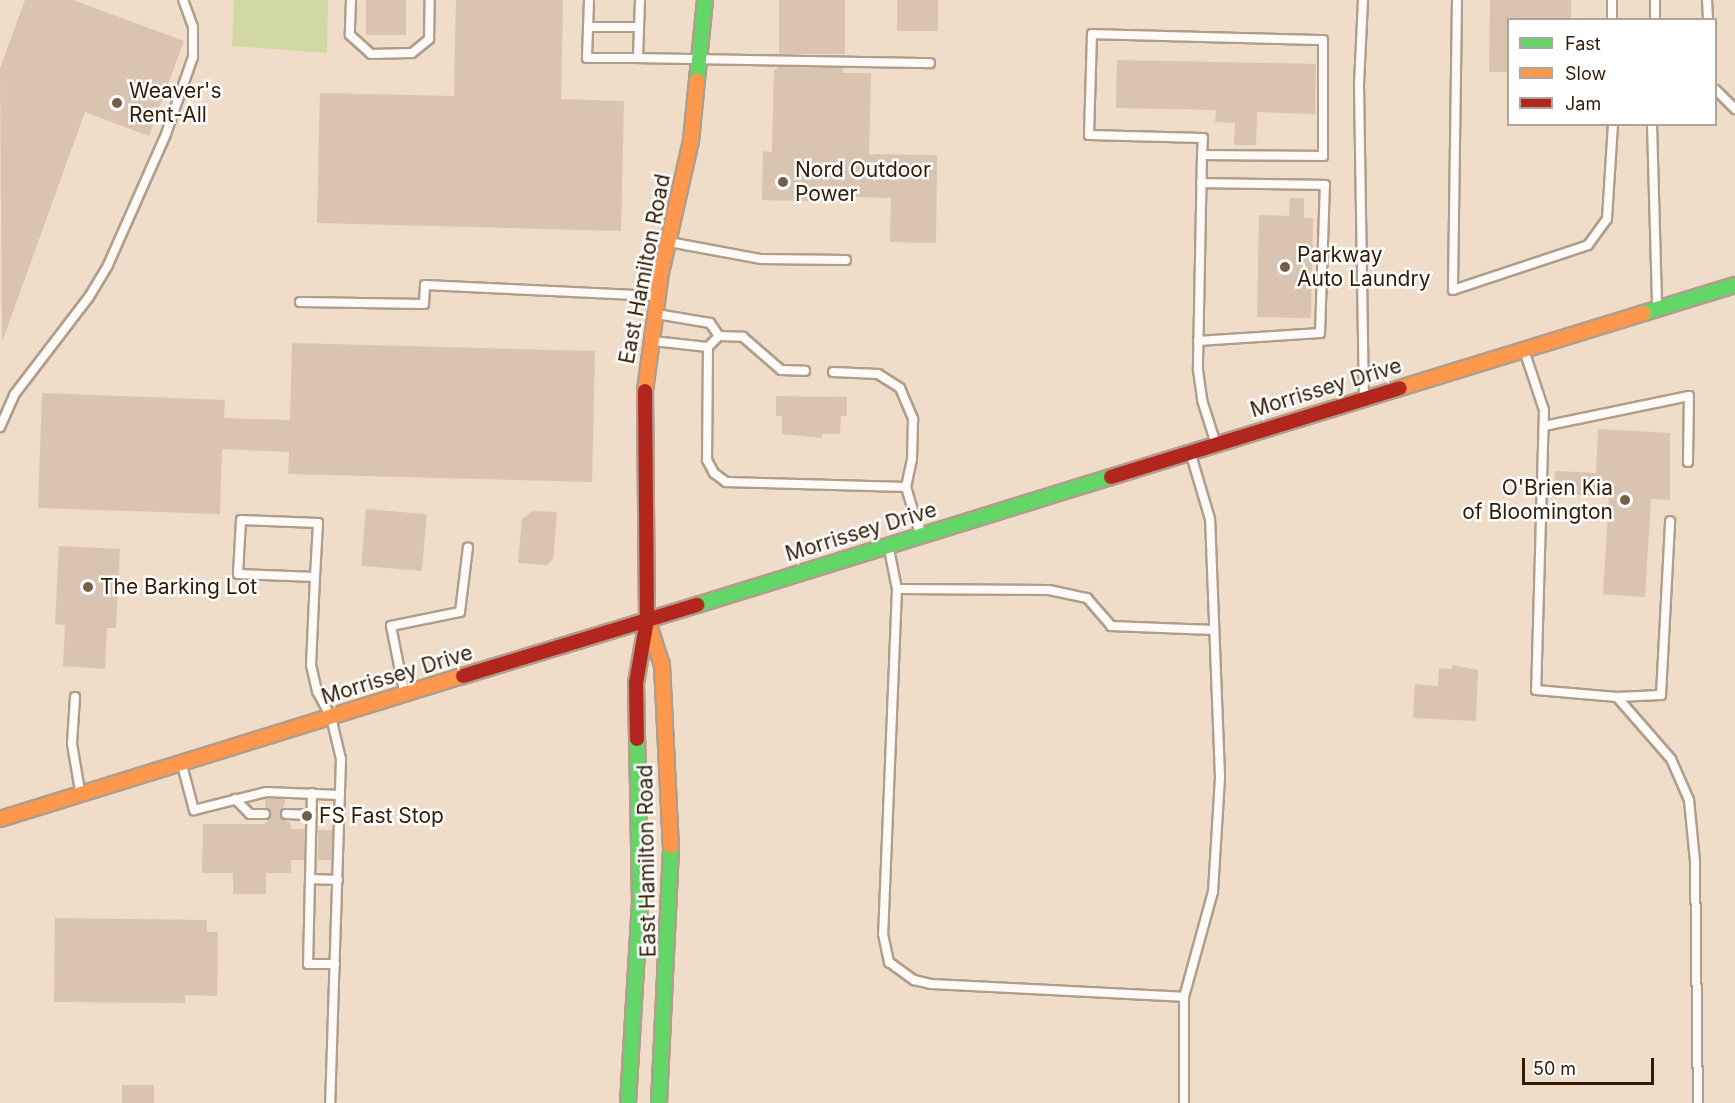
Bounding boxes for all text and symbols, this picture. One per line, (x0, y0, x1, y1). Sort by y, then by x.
legend (1507, 18, 1717, 126)
text: Fast (1565, 33, 1601, 54)
text: Slow (1565, 63, 1606, 84)
place label: Weaver's Rent-All (129, 78, 221, 128)
text: Jam (1565, 93, 1601, 114)
marker: Weaver's Rent-All (110, 96, 124, 110)
place label: Nord Outdoor Power (795, 157, 931, 207)
street label: East Hamilton Road (614, 172, 676, 366)
marker: Nord Outdoor Power (776, 175, 790, 189)
place label: Parkway Auto Laundry (1297, 242, 1430, 292)
marker: Parkway Auto Laundry (1278, 260, 1292, 274)
street label: Morrissey Drive (1247, 353, 1405, 423)
place label: O'Brien Kia of Bloomington (1462, 475, 1613, 525)
marker: O'Brien Kia of Bloomington (1618, 493, 1632, 507)
street label: Morrissey Drive (782, 497, 940, 567)
place label: The Barking Lot (100, 574, 257, 600)
marker: The Barking Lot (81, 580, 95, 594)
street label: Morrissey Drive (318, 640, 476, 710)
street label: East Hamilton Road (633, 764, 661, 958)
place label: FS Fast Stop (319, 803, 444, 829)
marker: FS Fast Stop (300, 809, 314, 823)
scale bar (1525, 1046, 1657, 1084)
text: 50 m (1533, 1058, 1576, 1079)

